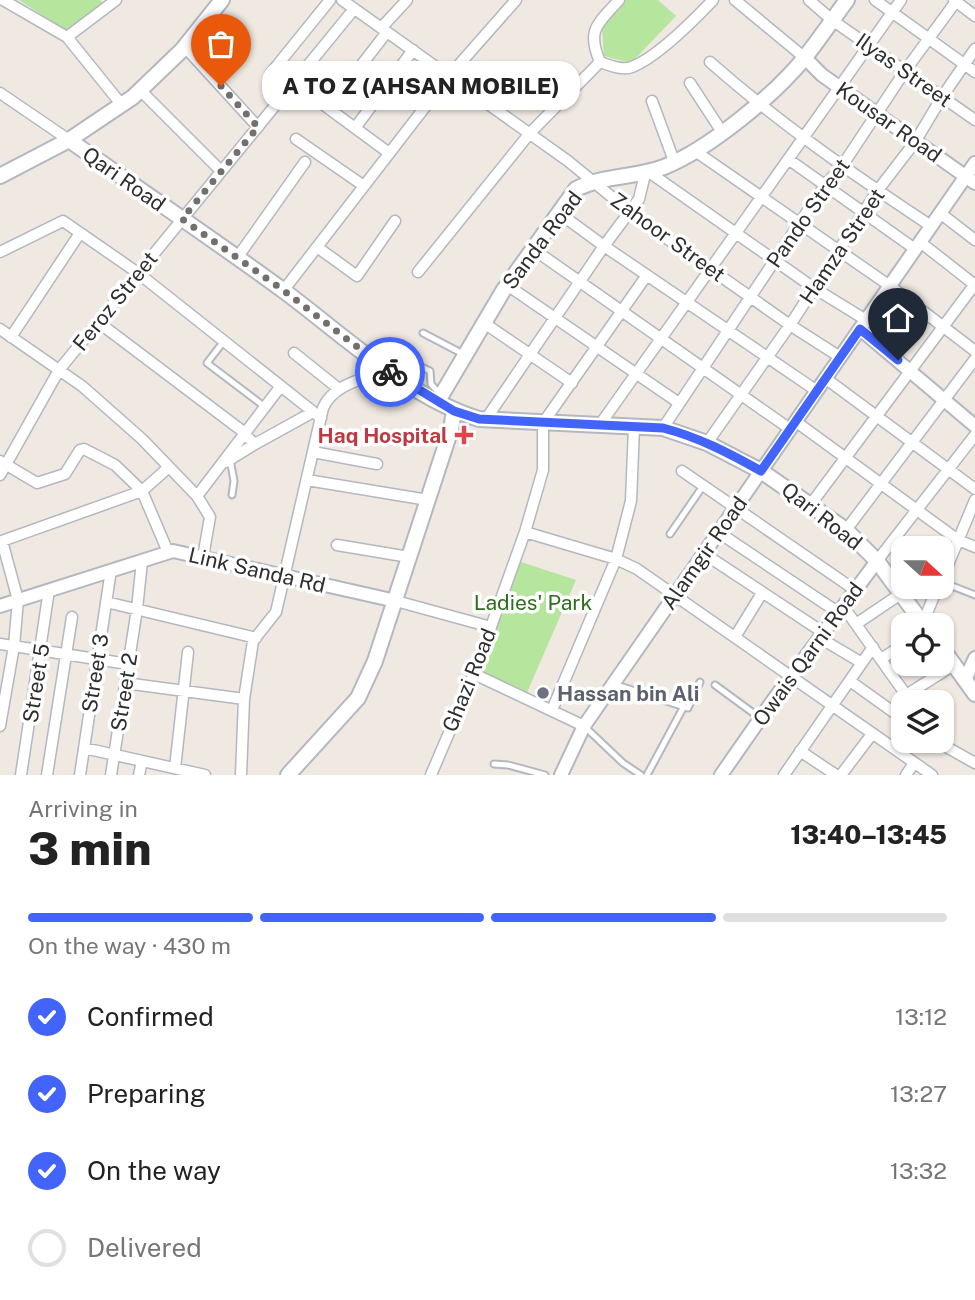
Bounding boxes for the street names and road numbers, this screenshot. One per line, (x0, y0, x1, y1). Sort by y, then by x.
street label: Ilyas Street (851, 28, 957, 112)
street label: Kousar Road (831, 76, 947, 168)
street label: Qari Road (78, 141, 170, 217)
street label: Pando Street (761, 154, 855, 272)
street label: Hamza Street (794, 183, 890, 309)
street label: Sanda Road (497, 186, 587, 294)
street label: Zahoor Street (606, 187, 730, 287)
street label: Feroz Street (67, 246, 163, 356)
street label: Qari Road (777, 477, 867, 555)
street label: Alamgir Road (656, 492, 752, 614)
street label: Link Sanda Rd (186, 542, 328, 598)
street label: Owais Qarni Road (747, 577, 869, 731)
street label: Ghazi Road (437, 625, 501, 735)
street label: Street 3 (76, 632, 114, 714)
street label: Street 5 (17, 642, 55, 724)
street label: Street 2 (105, 651, 143, 733)

